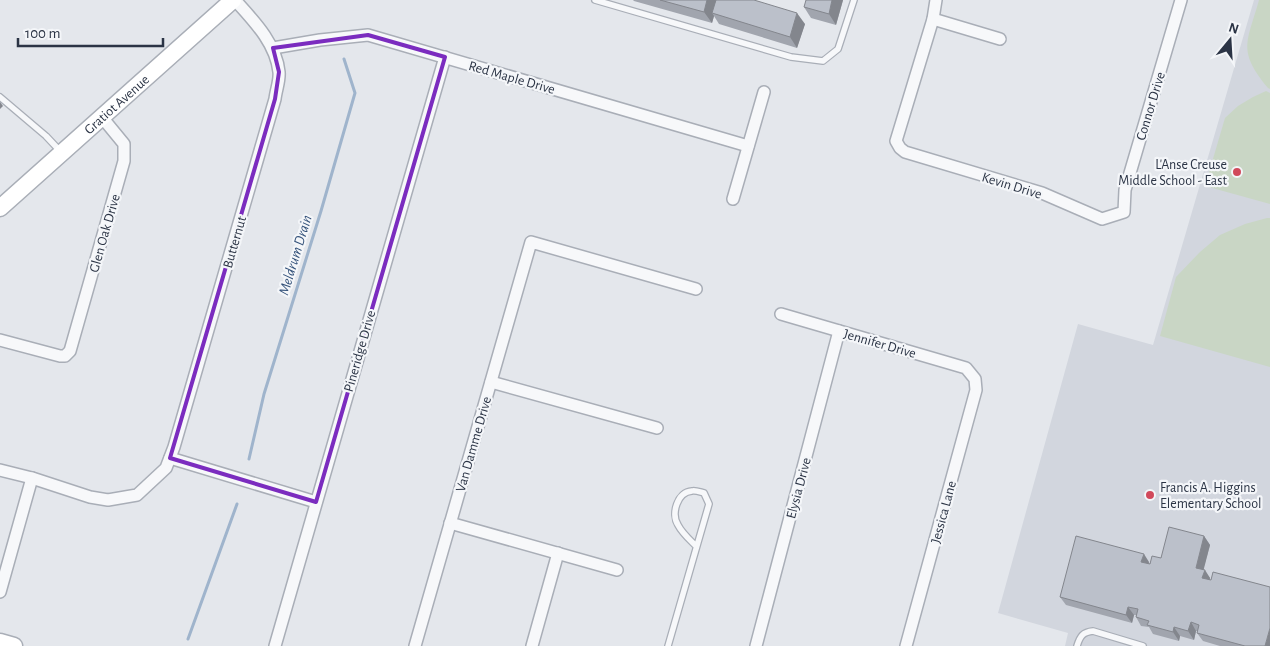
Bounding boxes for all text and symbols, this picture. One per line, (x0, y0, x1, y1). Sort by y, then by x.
scale bar (18, 15, 162, 47)
north arrow (1205, 15, 1255, 65)
text: N (1227, 20, 1241, 37)
text: 100 m (25, 26, 60, 41)
street label: Red Maple Drive (467, 59, 556, 97)
street label: Connor Drive (1134, 70, 1168, 142)
street label: Gratiot Avenue (82, 73, 152, 137)
place label: L'Anse Creuse Middle School - East (1118, 158, 1228, 188)
marker: L'Anse Creuse Middle School - East (1231, 166, 1243, 178)
street label: Kevin Drive (980, 170, 1043, 202)
street label: Glen Oak Drive (87, 192, 123, 274)
water label: Meldrum Drain (276, 213, 315, 297)
street label: Butternut (221, 214, 249, 270)
street label: Pineridge Drive (342, 309, 378, 394)
street label: Jennifer Drive (842, 327, 918, 361)
street label: Van Damme Drive (454, 395, 494, 494)
street label: Elysia Drive (784, 456, 814, 520)
street label: Jessica Lane (929, 479, 959, 545)
place label: Francis A. Higgins Elementary School (1160, 481, 1262, 511)
marker: Francis A. Higgins Elementary School (1144, 489, 1156, 501)

